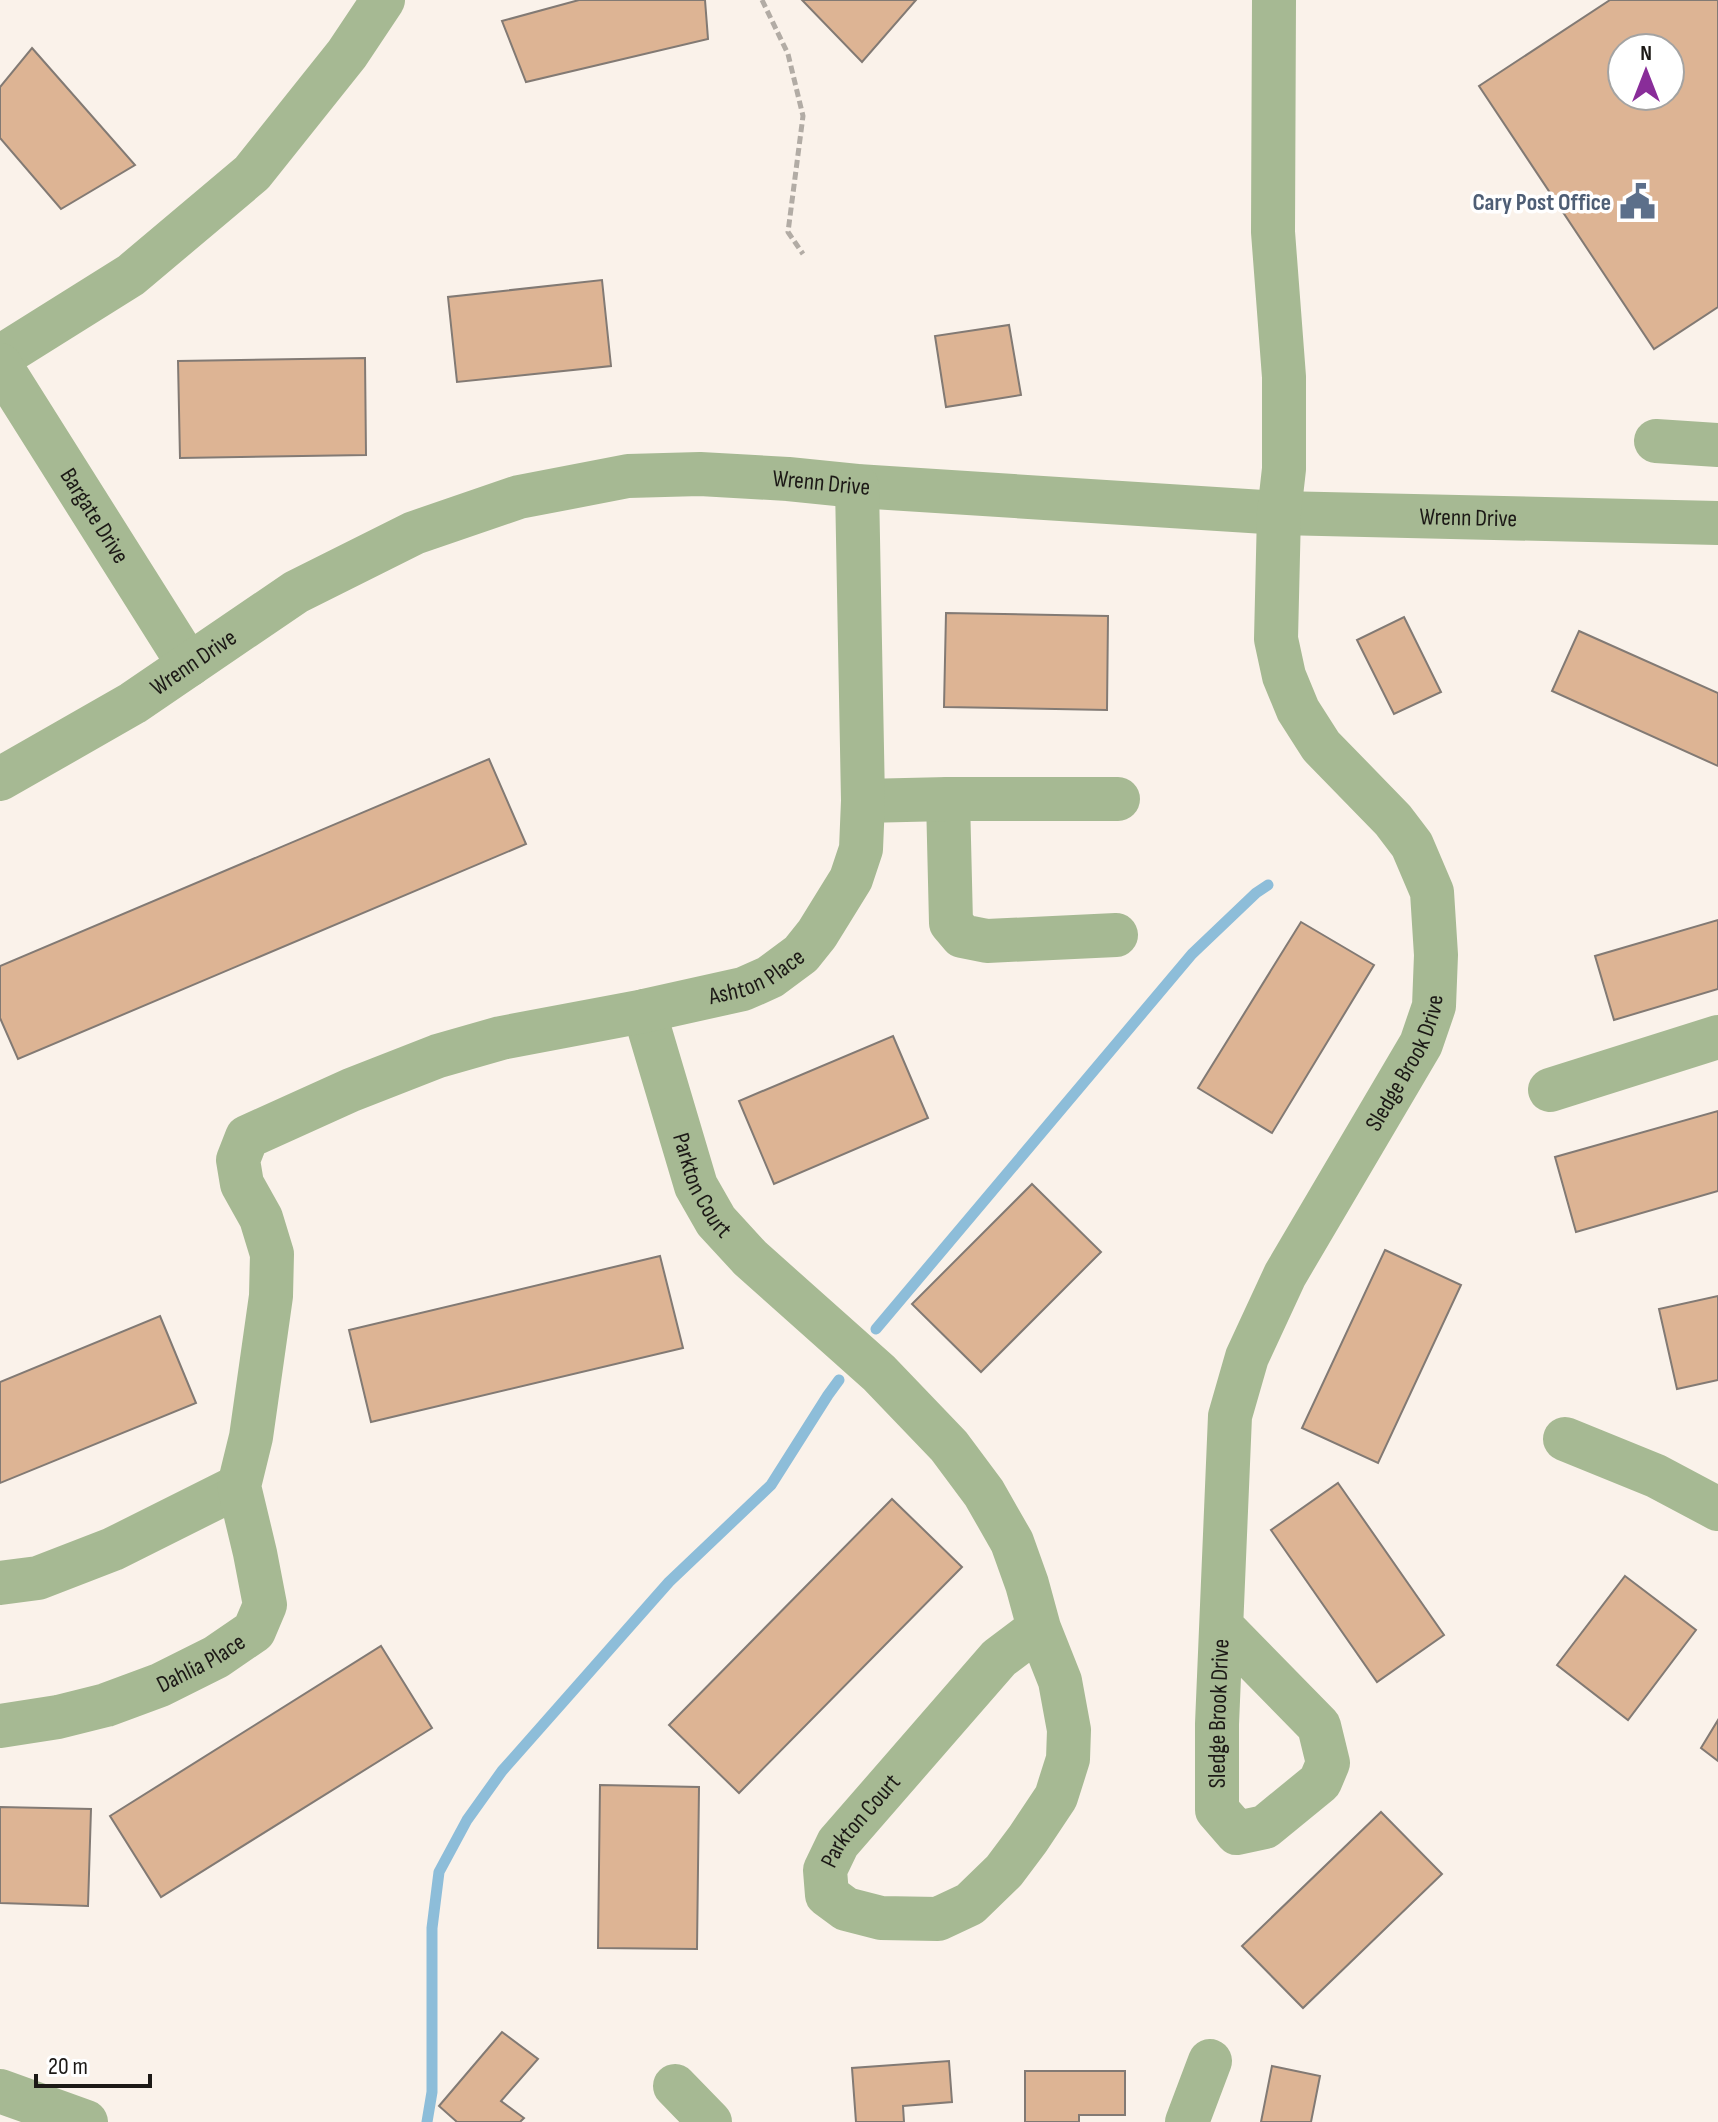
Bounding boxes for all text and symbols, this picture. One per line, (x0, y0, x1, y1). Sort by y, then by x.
north arrow (1606, 32, 1686, 112)
text: N (1640, 40, 1652, 67)
public building icon: Cary Post Office (1618, 183, 1656, 221)
place label: Cary Post Office (1473, 188, 1611, 217)
street label: Bargate Drive (54, 463, 135, 569)
street label: Wrenn Drive (772, 464, 871, 502)
street label: Wrenn Drive (1419, 502, 1517, 533)
street label: Wrenn Drive (145, 623, 242, 702)
street label: Ashton Place (705, 942, 811, 1011)
street label: Sledge Brook Drive (1359, 994, 1449, 1136)
street label: Parkton Court (666, 1130, 738, 1244)
street label: Dahlia Place (152, 1627, 251, 1699)
street label: Sledge Brook Drive (1203, 1638, 1236, 1788)
street label: Parkton Court (814, 1768, 907, 1872)
scale bar (36, 2038, 150, 2088)
text: 20 m (48, 2052, 88, 2081)

